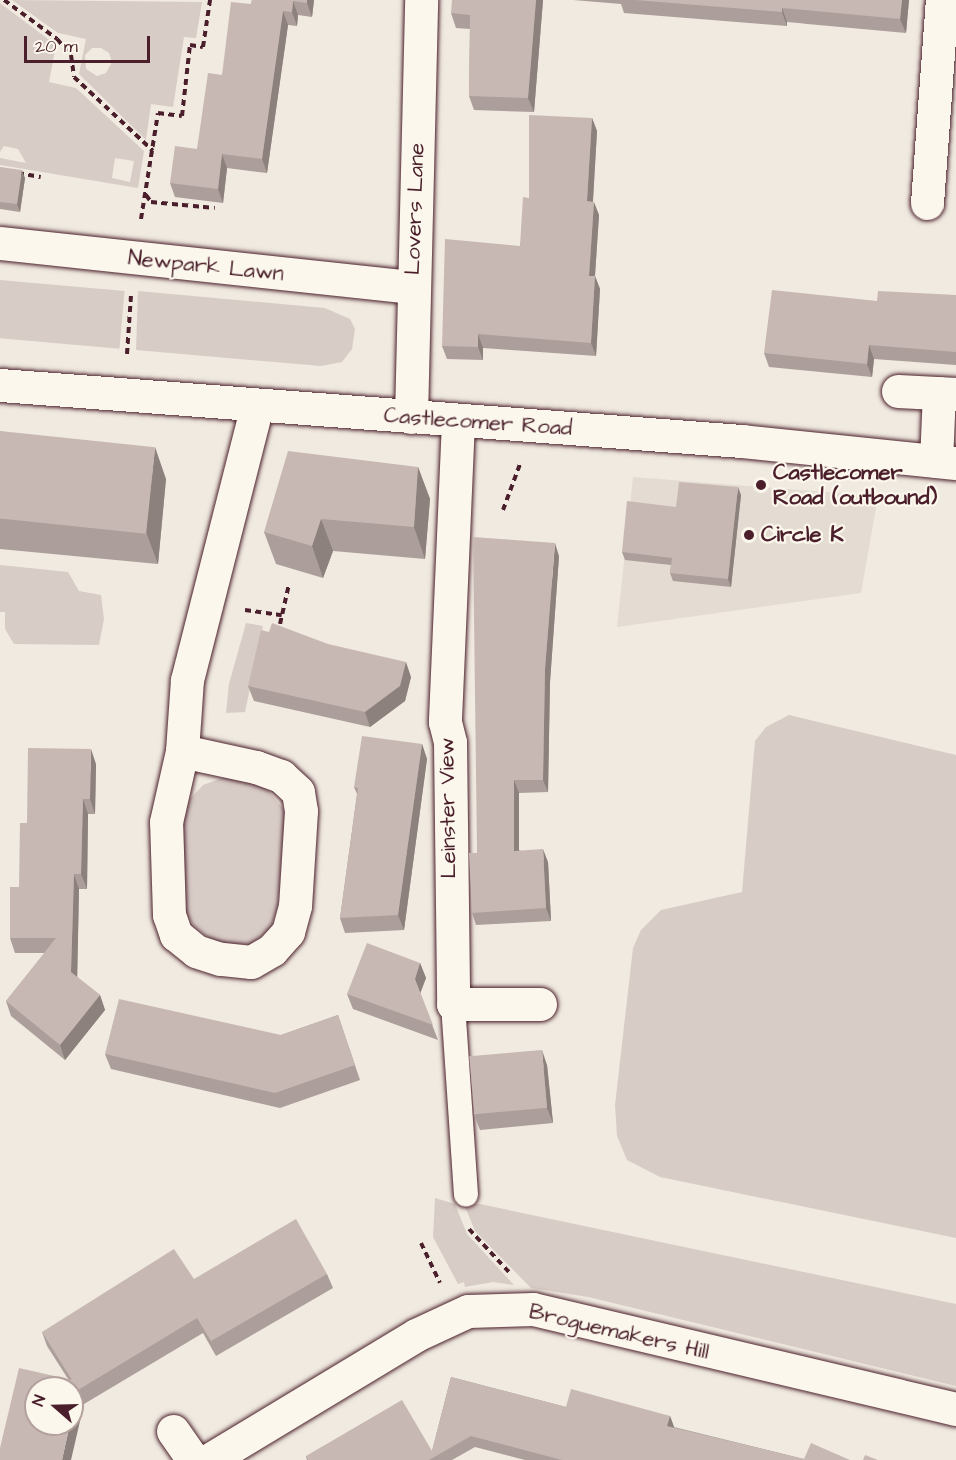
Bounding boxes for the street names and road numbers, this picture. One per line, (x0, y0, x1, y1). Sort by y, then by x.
street label: Lovers Lane (400, 142, 430, 276)
street label: Newpark Lawn (127, 245, 285, 287)
street label: Castlecomer Road (383, 402, 573, 442)
street label: Leinster View (434, 737, 462, 879)
street label: Broguemakers Hill (526, 1298, 712, 1366)

